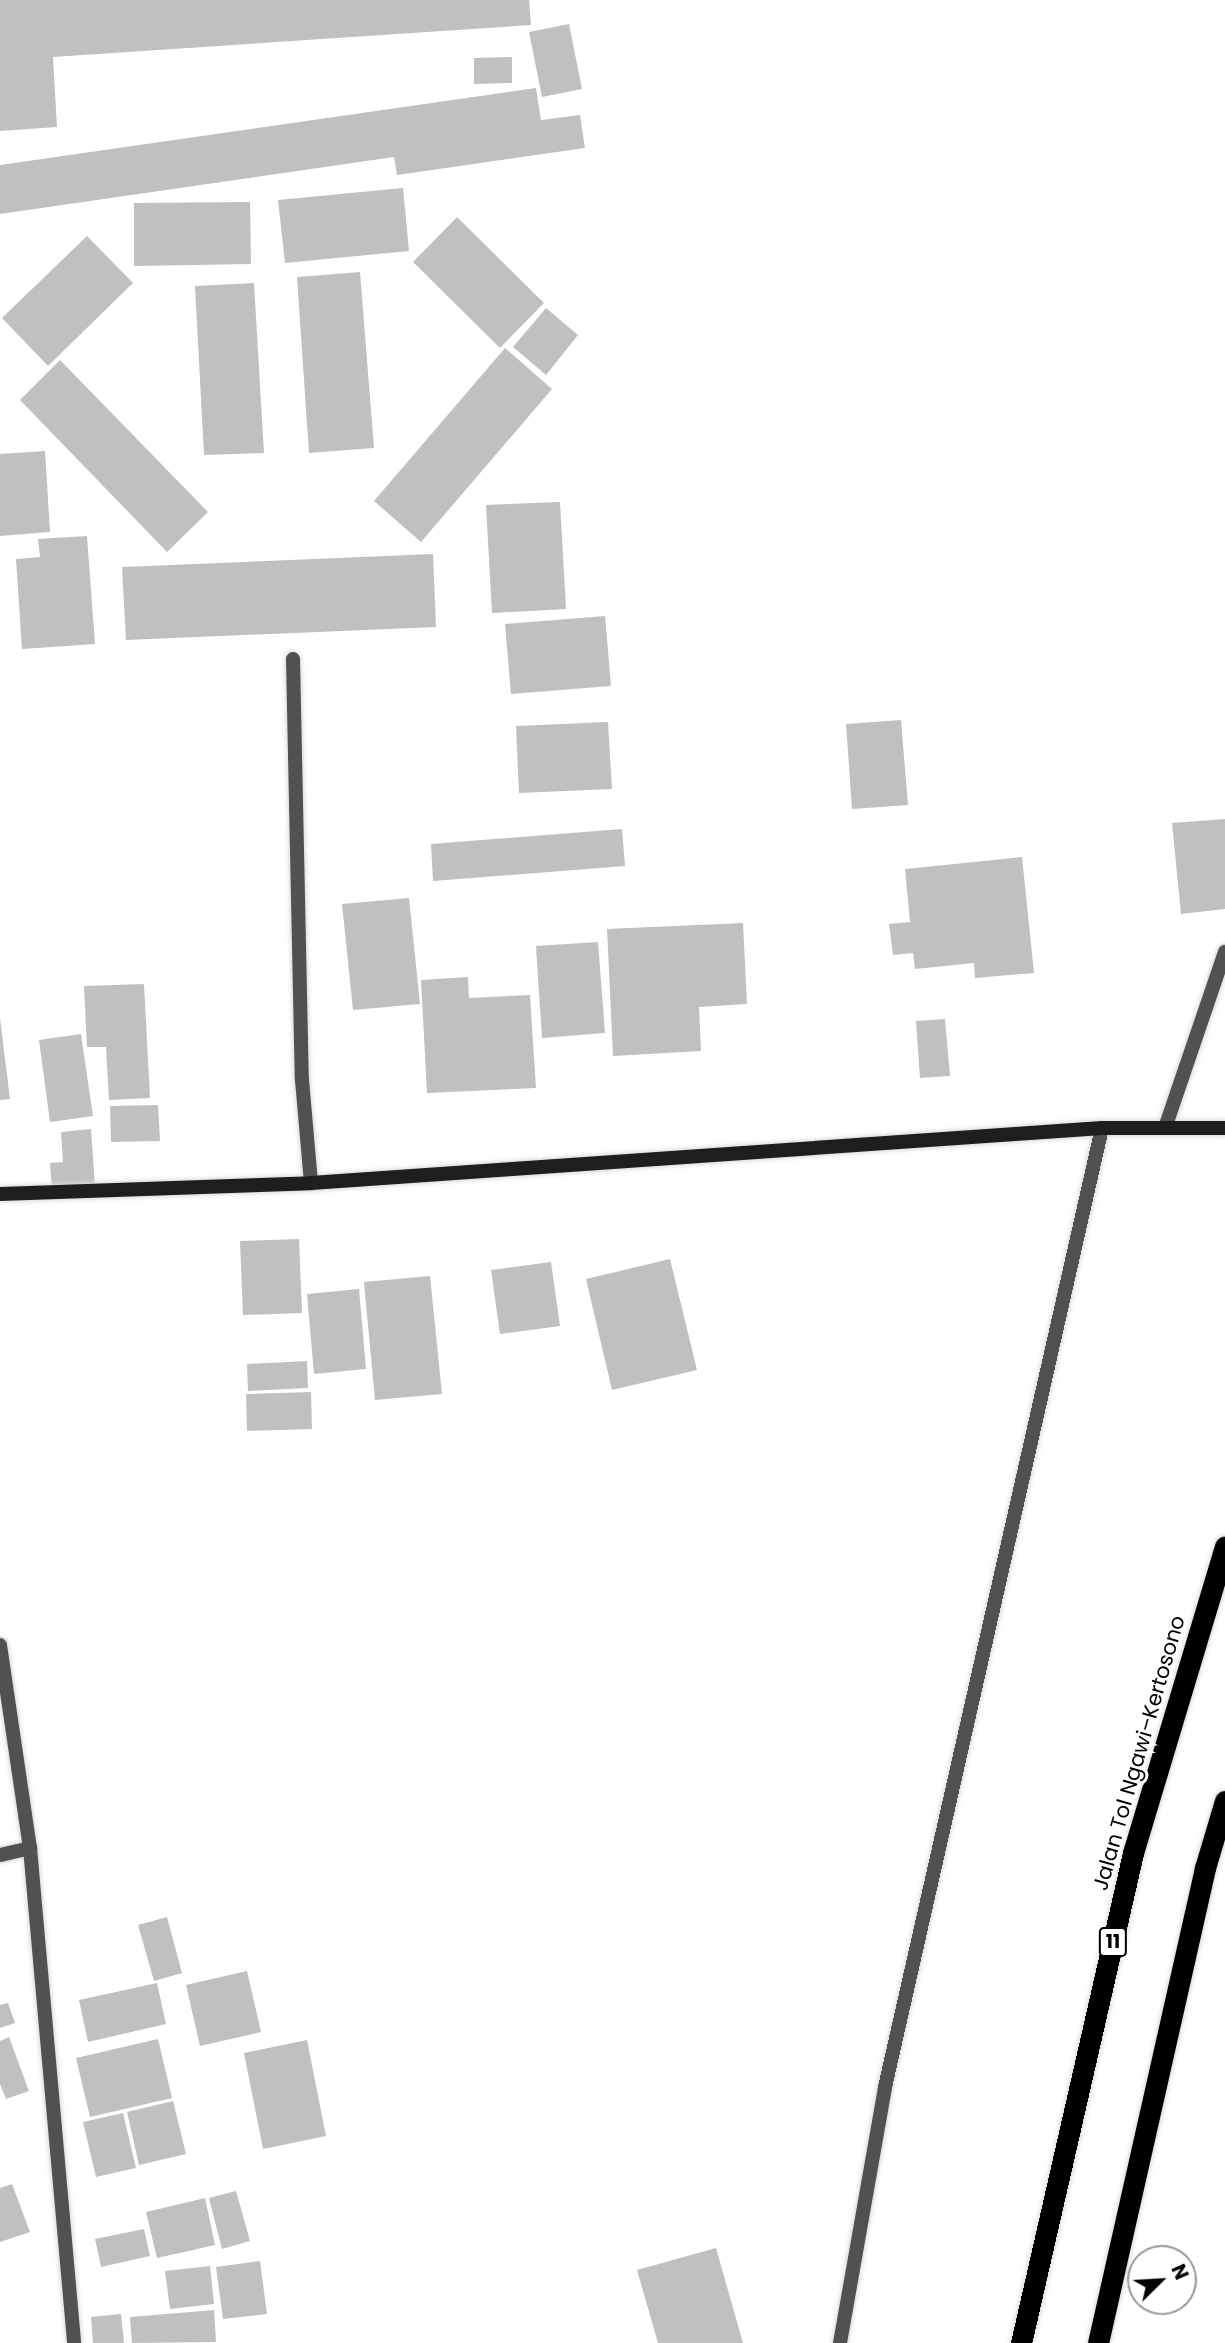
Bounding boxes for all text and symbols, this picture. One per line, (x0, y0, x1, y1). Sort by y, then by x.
street label: Jalan Tol Ngawi–Kertosono (1088, 1613, 1190, 1893)
road number: 11 (1097, 1926, 1129, 1958)
north arrow (1127, 2245, 1197, 2315)
text: N (1165, 2260, 1195, 2284)

